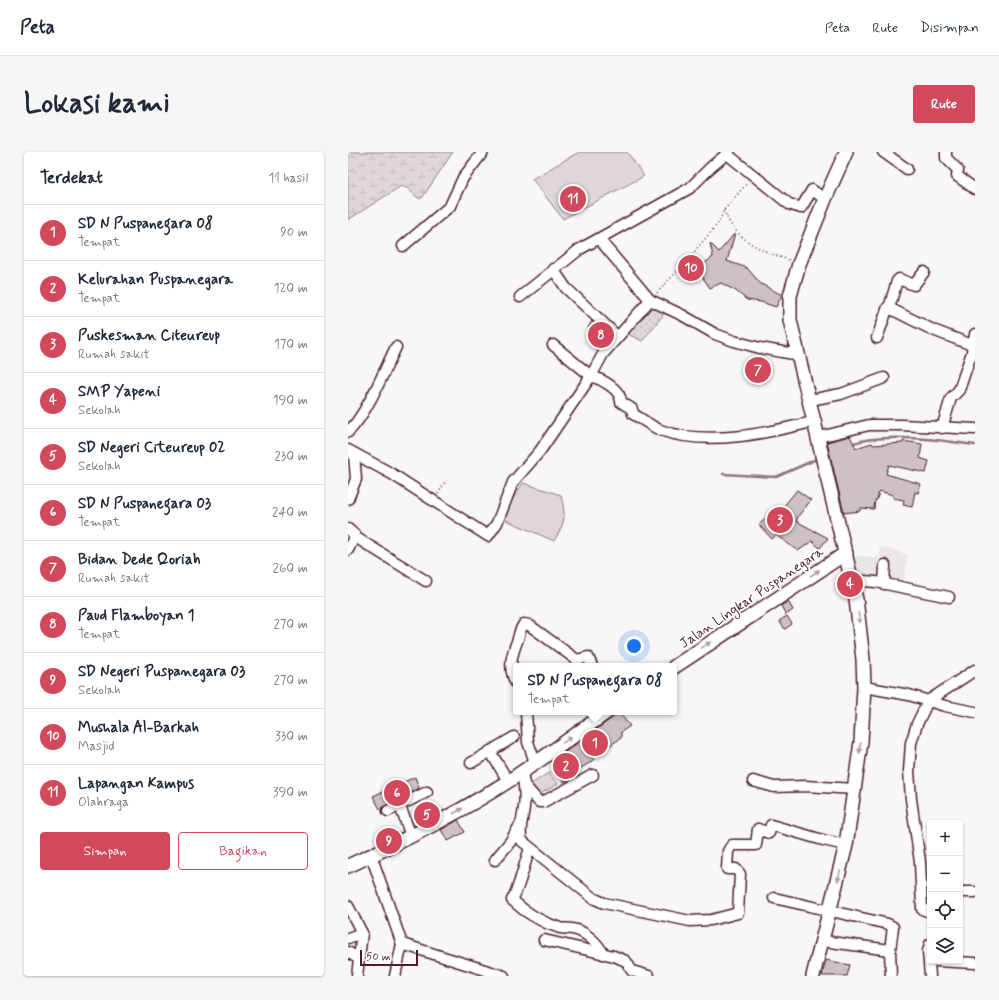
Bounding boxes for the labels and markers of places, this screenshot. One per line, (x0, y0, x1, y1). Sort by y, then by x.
pin: 11 (560, 184, 586, 214)
pin: 10 (678, 253, 704, 283)
pin: 8 (588, 320, 614, 350)
pin: 7 (745, 355, 771, 385)
pin: 3 (767, 505, 793, 535)
pin: 4 (837, 569, 863, 599)
pin: 1 (582, 728, 608, 758)
pin: 2 (553, 751, 579, 781)
pin: 6 (384, 778, 410, 808)
pin: 5 (414, 800, 440, 830)
pin: 9 (376, 826, 402, 856)

